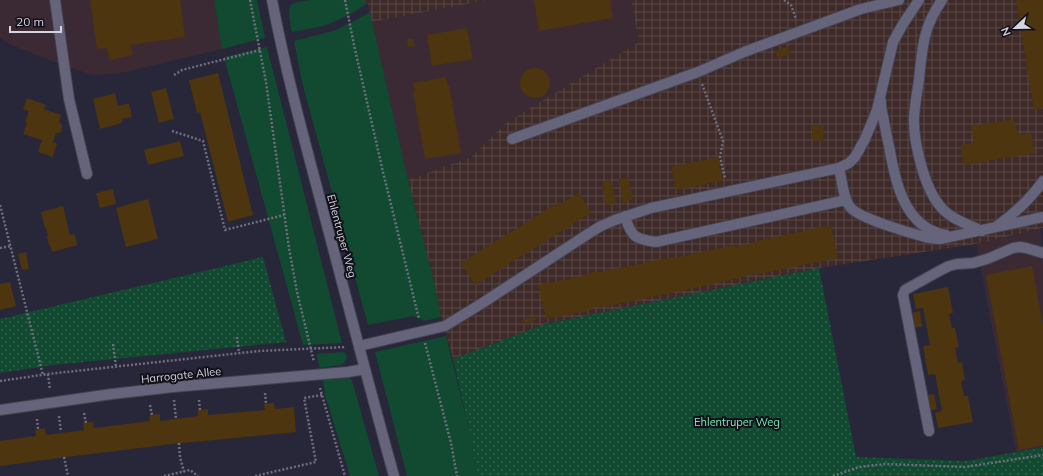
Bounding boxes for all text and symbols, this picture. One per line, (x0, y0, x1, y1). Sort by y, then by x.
scale bar (10, 8, 61, 34)
north arrow (995, 8, 1035, 48)
text: 20 m (16, 14, 44, 29)
text: N (998, 25, 1014, 38)
street label: Ehlentruper Weg (324, 193, 360, 279)
street label: Harrogate Allee (140, 364, 222, 386)
park label: Ehlentruper Weg (694, 415, 780, 429)

